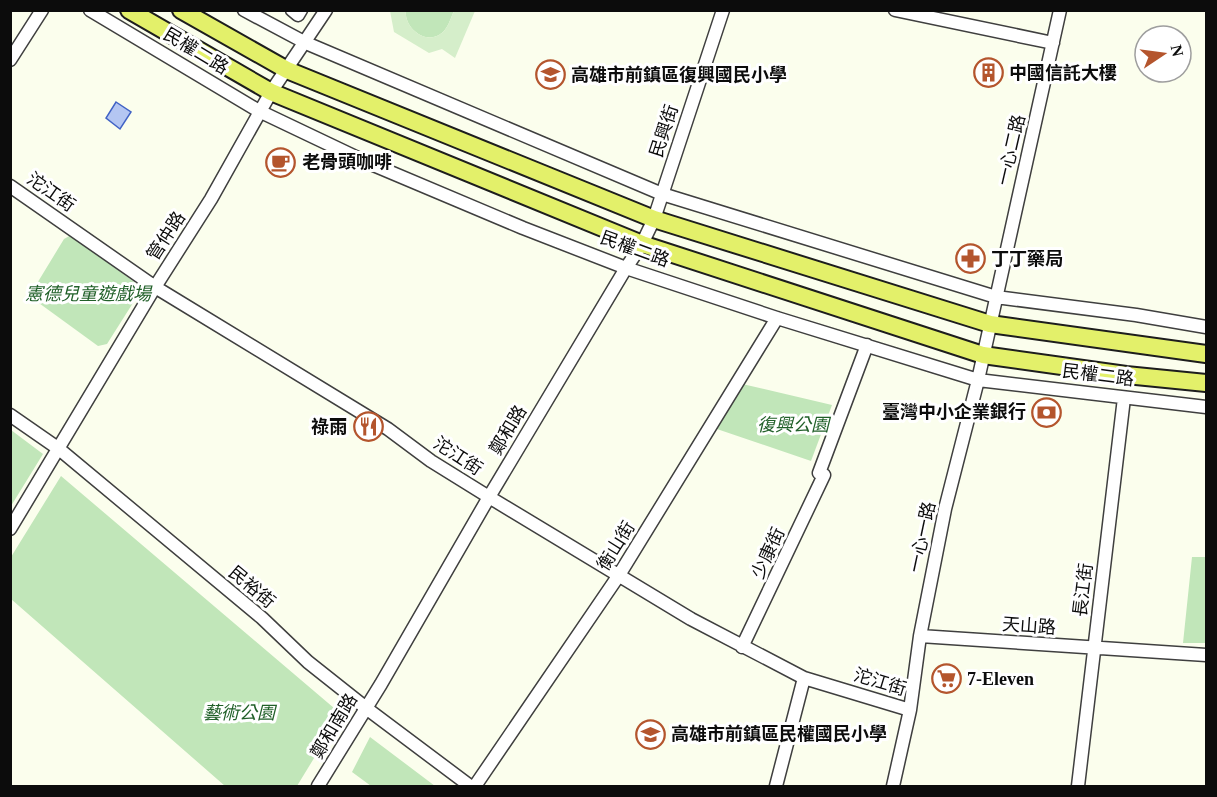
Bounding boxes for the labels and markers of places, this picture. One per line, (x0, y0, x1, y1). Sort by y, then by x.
building icon: 中國信託大樓 (972, 57, 1004, 89)
school or university icon: 高雄市前鎮區復興國民小學 (534, 59, 566, 91)
place label: 中國信託大樓 (1009, 63, 1117, 83)
place label: 高雄市前鎮區復興國民小學 (571, 65, 787, 85)
cafe icon: 老骨頭咖啡 (265, 146, 297, 178)
place label: 老骨頭咖啡 (302, 152, 392, 172)
pharmacy icon: 丁丁藥局 (954, 243, 986, 275)
place label: 丁丁藥局 (991, 249, 1063, 269)
bank icon: 臺灣中小企業銀行 (1031, 396, 1063, 428)
place label: 臺灣中小企業銀行 (882, 401, 1026, 422)
restaurant icon: 祿雨 (352, 411, 384, 443)
place label: 祿雨 (311, 417, 347, 437)
supermarket icon: 7-Eleven (930, 663, 962, 695)
place label: 7-Eleven (967, 669, 1034, 689)
school or university icon: 高雄市前鎮區民權國民小學 (634, 718, 666, 750)
place label: 高雄市前鎮區民權國民小學 (671, 724, 887, 744)

